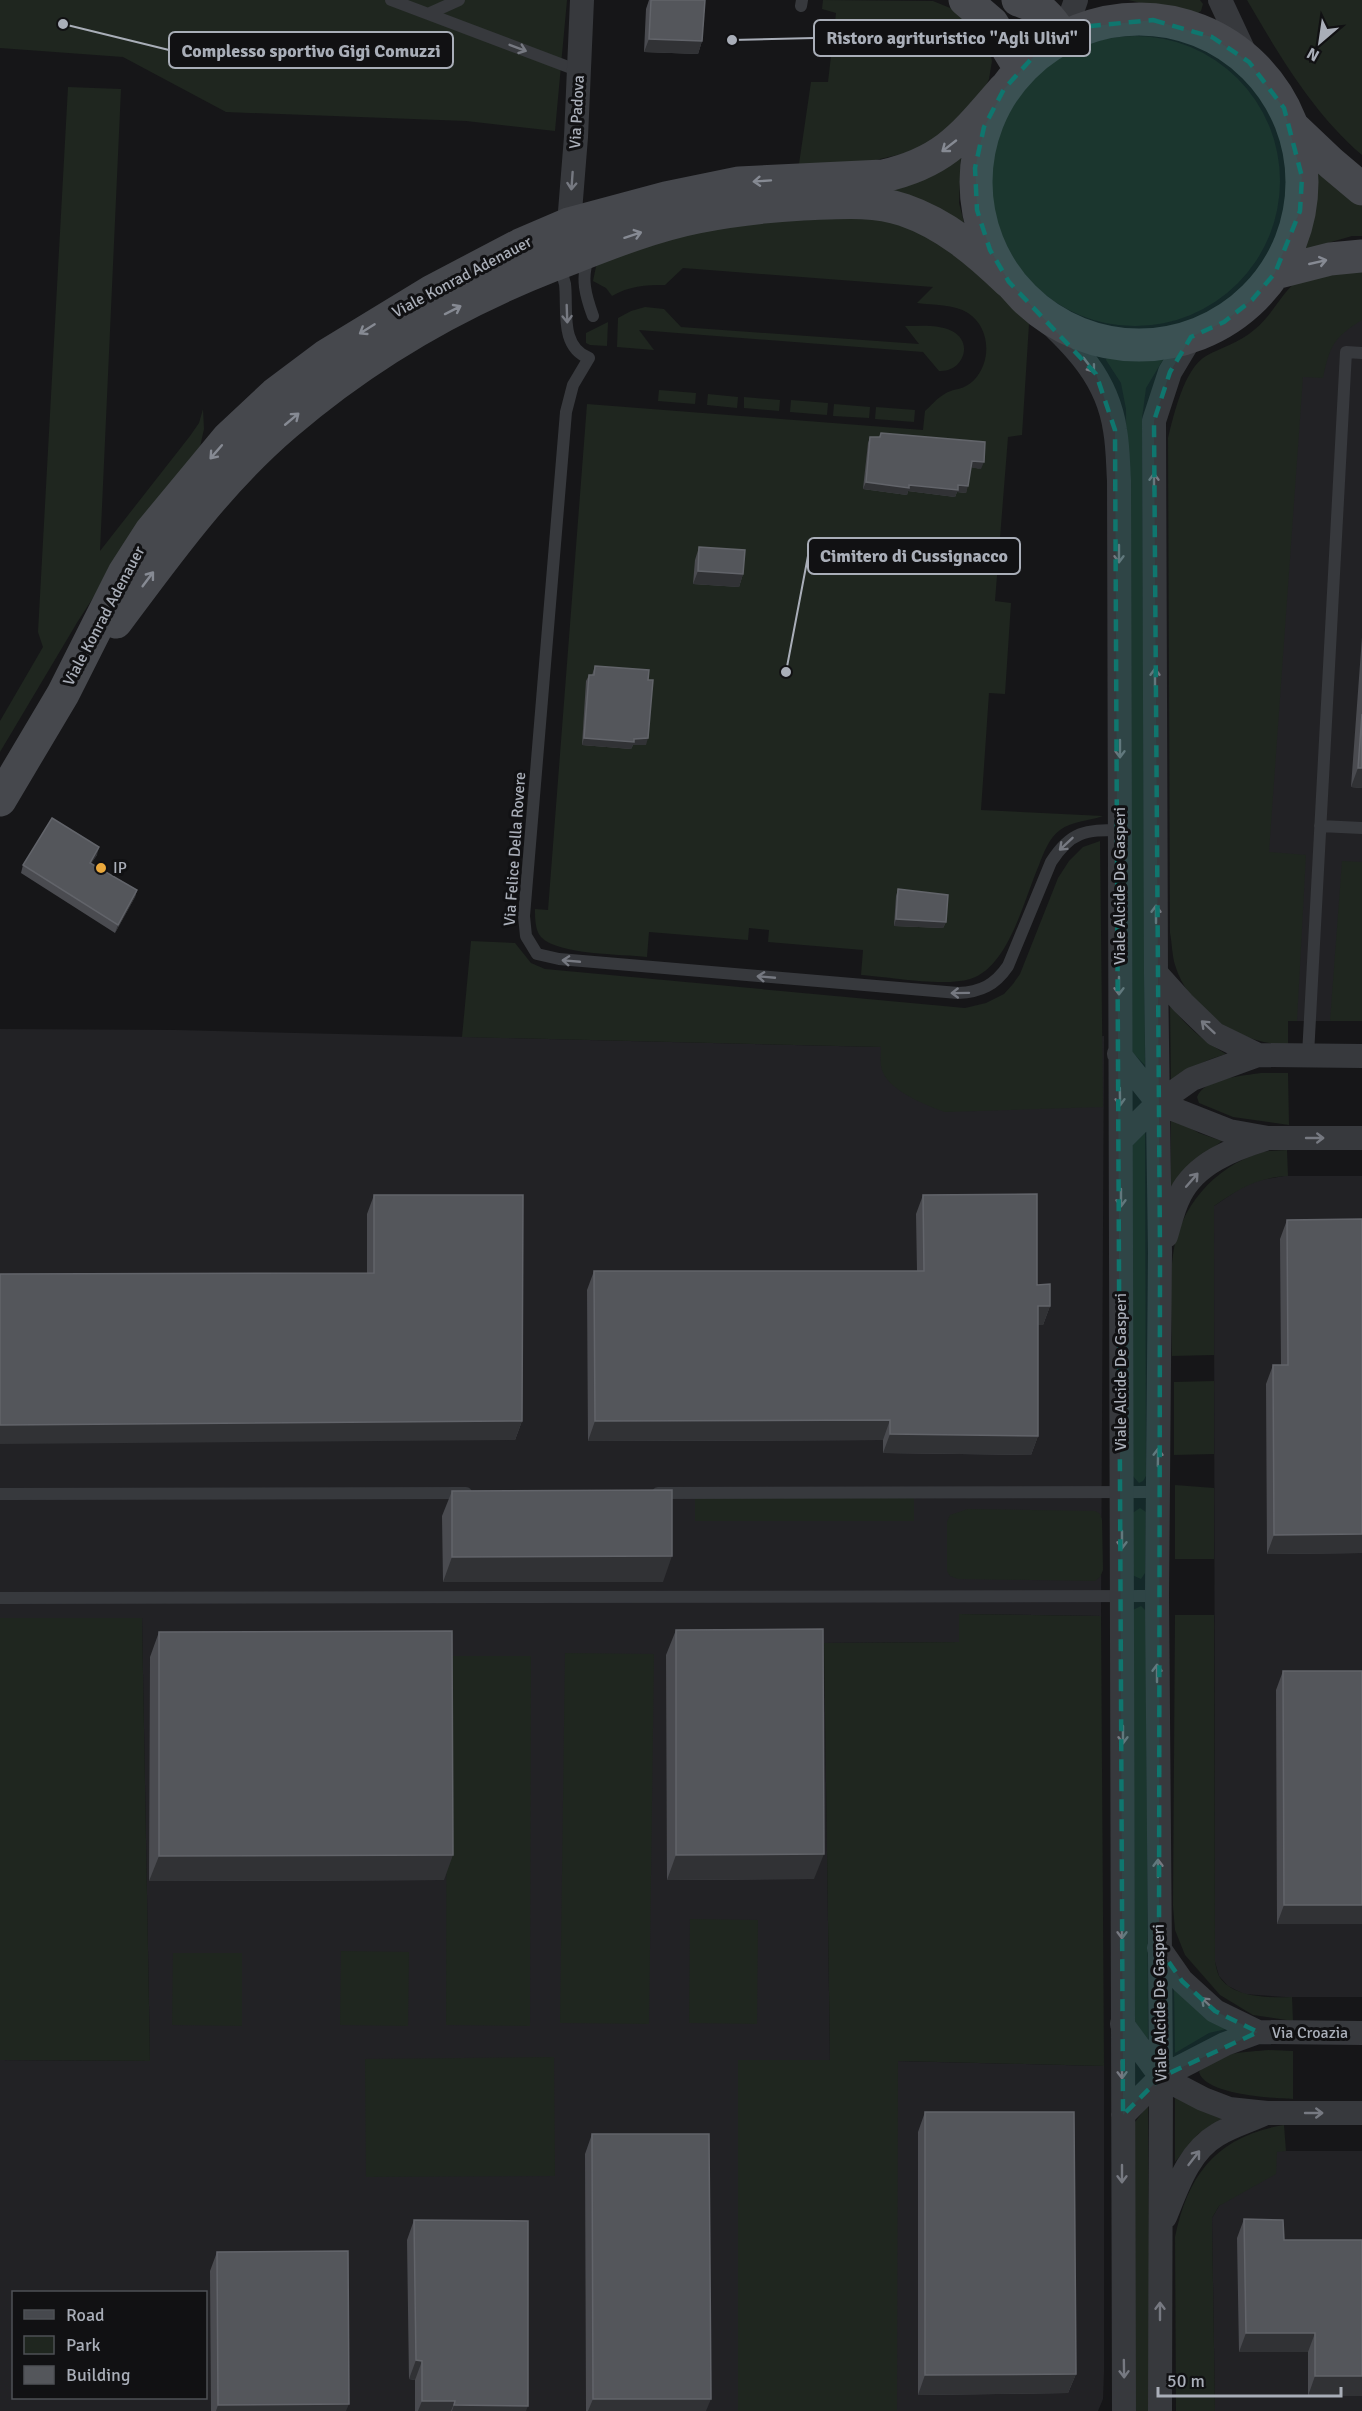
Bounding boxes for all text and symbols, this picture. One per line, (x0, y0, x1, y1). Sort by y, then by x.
north arrow (1290, 12, 1350, 72)
callout: Ristoro agrituristico "Agli Ulivi" (814, 20, 1090, 56)
text: Ristoro agrituristico "Agli Ulivi" (826, 27, 1078, 49)
callout: Complesso sportivo Gigi Comuzzi (169, 32, 453, 68)
text: Complesso sportivo Gigi Comuzzi (181, 40, 441, 62)
one-way arrow (508, 43, 527, 54)
text: N (1303, 43, 1323, 66)
street label: Via Padova (565, 75, 589, 149)
one-way arrow (941, 140, 957, 153)
one-way arrow (567, 170, 578, 190)
one-way arrow (752, 176, 772, 187)
one-way arrow (623, 229, 642, 240)
street label: Viale Konrad Adenauer (389, 232, 535, 322)
one-way arrow (1309, 256, 1328, 268)
one-way arrow (561, 303, 572, 323)
one-way arrow (444, 304, 462, 315)
one-way arrow (359, 324, 376, 336)
one-way arrow (1083, 356, 1095, 372)
one-way arrow (284, 412, 299, 426)
one-way arrow (209, 444, 223, 459)
one-way arrow (1148, 473, 1160, 493)
callout: Cimitero di Cussignacco (808, 538, 1020, 574)
street label: Viale Konrad Adenauer (59, 543, 149, 689)
one-way arrow (1113, 543, 1125, 563)
text: Cimitero di Cussignacco (820, 545, 1008, 567)
one-way arrow (142, 572, 155, 588)
one-way arrow (1149, 668, 1161, 688)
one-way arrow (1114, 738, 1126, 758)
street label: Via Felice Della Rovere (500, 771, 530, 927)
street label: Viale Alcide De Gasperi (1110, 807, 1130, 965)
one-way arrow (1058, 837, 1073, 851)
place label: IP (113, 858, 127, 878)
marker: IP (94, 861, 108, 875)
one-way arrow (1150, 905, 1162, 925)
one-way arrow (562, 955, 582, 966)
one-way arrow (756, 971, 776, 982)
one-way arrow (1114, 975, 1125, 995)
one-way arrow (951, 987, 971, 998)
one-way arrow (1200, 1020, 1215, 1034)
one-way arrow (1114, 1086, 1126, 1106)
one-way arrow (1304, 1132, 1324, 1144)
one-way arrow (1185, 1173, 1199, 1188)
one-way arrow (1115, 1188, 1127, 1208)
street label: Viale Alcide De Gasperi (1111, 1293, 1131, 1451)
one-way arrow (1152, 1448, 1164, 1468)
one-way arrow (1116, 1530, 1128, 1550)
one-way arrow (1151, 1664, 1163, 1684)
one-way arrow (1117, 1725, 1129, 1745)
one-way arrow (1152, 1859, 1164, 1879)
one-way arrow (1116, 1920, 1128, 1940)
street label: Viale Alcide De Gasperi (1149, 1924, 1171, 2082)
one-way arrow (1200, 1997, 1215, 2011)
street label: Via Croazia (1272, 2023, 1348, 2043)
one-way arrow (1116, 2059, 1128, 2079)
one-way arrow (1304, 2107, 1324, 2119)
one-way arrow (1188, 2150, 1201, 2166)
one-way arrow (1116, 2163, 1128, 2183)
legend (12, 2291, 207, 2399)
one-way arrow (1154, 2301, 1166, 2321)
text: Road (66, 2304, 105, 2326)
text: Park (66, 2334, 101, 2356)
one-way arrow (1118, 2358, 1130, 2378)
scale bar (1158, 2360, 1341, 2398)
text: Building (66, 2364, 130, 2386)
text: 50 m (1167, 2370, 1205, 2392)

